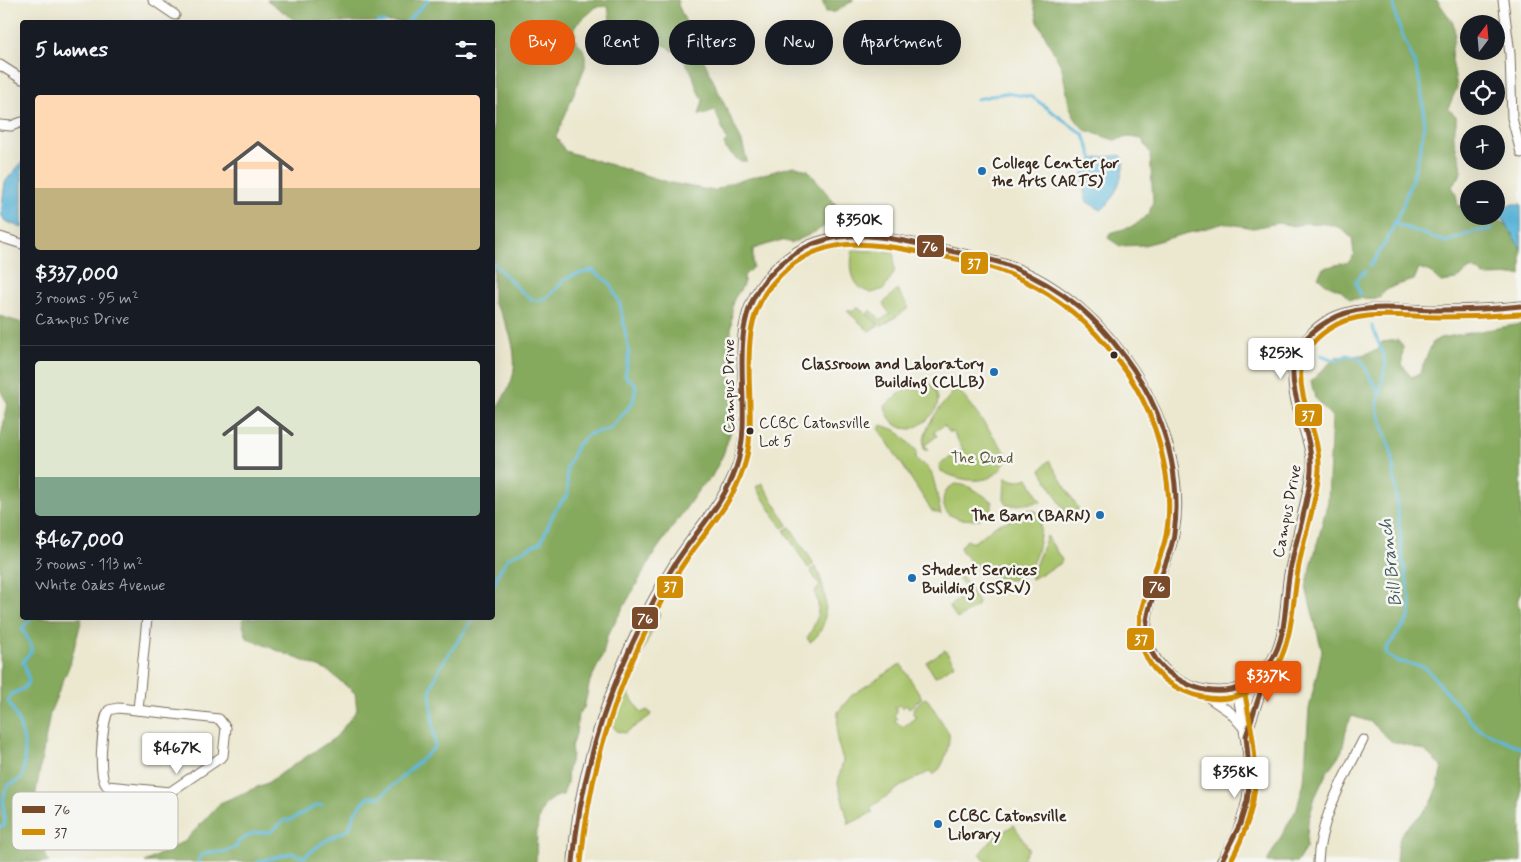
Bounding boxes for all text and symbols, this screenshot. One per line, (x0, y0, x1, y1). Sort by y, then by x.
north arrow (1460, 15, 1505, 60)
map controls (1460, 15, 1505, 225)
chip: Buy (510, 20, 575, 65)
chip: Rent (585, 20, 659, 65)
chip: Filters (669, 20, 755, 65)
chip: New (765, 20, 833, 65)
chip: Apartment (843, 20, 961, 65)
text: 5 homes (35, 36, 108, 64)
icon: filters (452, 36, 480, 64)
button: locate (1460, 70, 1505, 115)
button: + (1460, 125, 1505, 170)
icon: home (213, 128, 303, 218)
place label: College Center for the Arts (ARTS) (991, 153, 1120, 192)
marker: College Center for the Arts (ARTS) (976, 165, 988, 177)
button: − (1460, 180, 1505, 225)
pin: $350K (824, 204, 894, 247)
text: $350K (836, 210, 882, 231)
line badge: 76 (916, 234, 945, 258)
text: 76 (922, 238, 938, 256)
line badge: 37 (960, 251, 989, 275)
text: 37 (967, 255, 981, 273)
text: $337,000 (35, 260, 118, 288)
text: 3 rooms · 95 m² (35, 288, 139, 309)
text: Campus Drive (35, 309, 130, 330)
pin: $253K (1246, 338, 1316, 380)
street label: Campus Drive (719, 339, 740, 433)
text: $253K (1259, 343, 1303, 364)
unlabelled marker (1109, 350, 1119, 360)
place label: Classroom and Laboratory Building (CLLB) (801, 354, 984, 395)
marker: Classroom and Laboratory Building (CLLB) (988, 366, 1000, 378)
icon: home (213, 393, 303, 483)
line badge: 37 (1294, 403, 1323, 427)
text: 37 (1301, 407, 1315, 425)
place label: CCBC Catonsville Lot 5 (759, 414, 870, 452)
marker: CCBC Catonsville Lot 5 (745, 426, 755, 436)
park label: The Quad (951, 448, 1013, 469)
street label: Campus Drive (1268, 463, 1307, 560)
place label: The Barn (BARN) (971, 506, 1090, 527)
marker: The Barn (BARN) (1094, 509, 1106, 521)
water label: Bill Branch (1374, 517, 1408, 608)
text: $467,000 (35, 526, 124, 554)
text: 3 rooms · 113 m² (35, 554, 143, 575)
place label: Student Services Building (SSRV) (922, 560, 1037, 601)
marker: Student Services Building (SSRV) (906, 572, 918, 584)
text: White Oaks Avenue (35, 575, 165, 596)
line badge: 37 (656, 575, 684, 599)
line badge: 76 (1142, 575, 1171, 599)
text: 37 (663, 578, 677, 596)
text: 76 (1149, 578, 1165, 596)
line badge: 76 (631, 606, 659, 630)
text: 76 (637, 610, 653, 628)
line badge: 37 (1126, 627, 1155, 651)
text: 37 (1134, 631, 1148, 649)
pin: $337K (1233, 660, 1303, 703)
text: $337K (1246, 666, 1290, 687)
pin: $467K (142, 732, 212, 775)
text: $467K (153, 738, 201, 759)
pin: $358K (1200, 756, 1270, 799)
text: $358K (1212, 762, 1258, 783)
legend (12, 792, 178, 850)
text: 76 (54, 801, 70, 819)
place label: CCBC Catonsville Library (948, 806, 1067, 845)
marker: CCBC Catonsville Library (932, 818, 944, 830)
text: 37 (54, 824, 67, 842)

